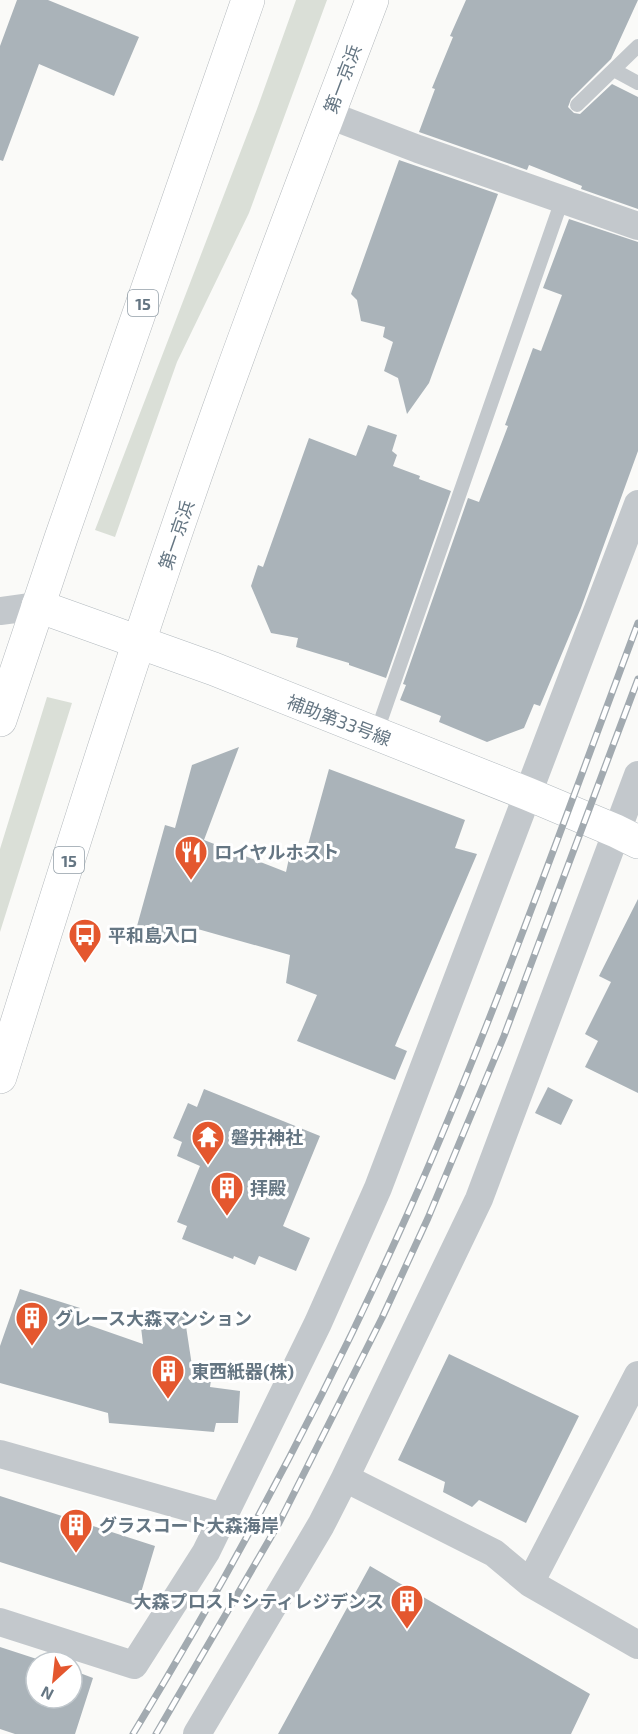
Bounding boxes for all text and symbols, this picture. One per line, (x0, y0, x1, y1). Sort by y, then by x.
street label: 第一京浜 (319, 41, 365, 117)
road number: 15 (128, 290, 158, 316)
street label: 第一京浜 (154, 497, 198, 573)
street label: 補助第33号線 (284, 690, 394, 750)
restaurant icon: ロイヤルホスト (173, 834, 209, 881)
place label: ロイヤルホスト (214, 841, 339, 863)
road number: 15 (54, 847, 84, 873)
bus stop icon: 平和島入口 (67, 917, 103, 964)
place label: 平和島入口 (108, 924, 198, 946)
temple icon: 磐井神社 (190, 1119, 226, 1166)
place label: 磐井神社 (231, 1126, 303, 1148)
building icon: 拝殿 (209, 1170, 245, 1217)
place label: 拝殿 (250, 1177, 286, 1199)
building icon: グレース大森マンション (14, 1300, 50, 1347)
place label: グレース大森マンション (55, 1307, 252, 1329)
building icon: 東西紙器(株) (150, 1353, 186, 1400)
place label: 東西紙器(株) (191, 1360, 294, 1382)
building icon: グラスコート大森海岸 (58, 1507, 94, 1554)
place label: グラスコート大森海岸 (99, 1514, 279, 1536)
building icon: 大森プロストシティレジデンス (389, 1583, 425, 1630)
place label: 大森プロストシティレジデンス (133, 1590, 384, 1612)
north arrow (24, 1650, 84, 1710)
text: N (37, 1683, 56, 1705)

